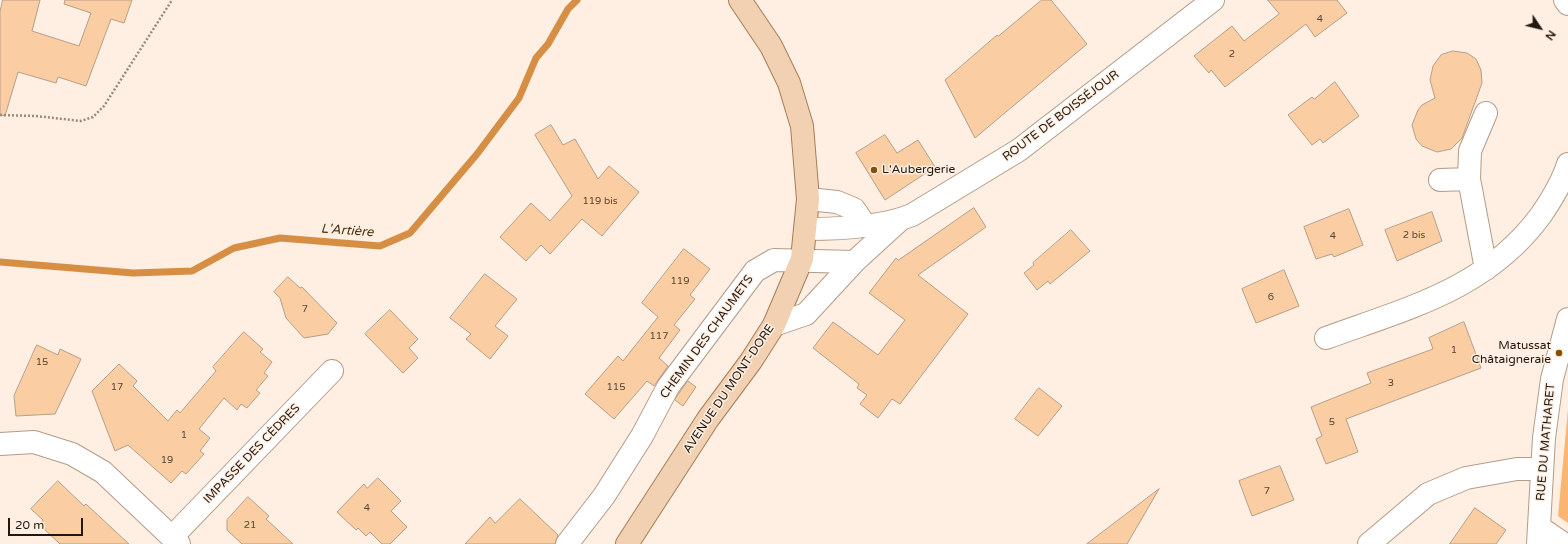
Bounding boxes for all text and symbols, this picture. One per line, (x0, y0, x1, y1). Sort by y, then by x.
north arrow (1520, 8, 1560, 48)
house number: 4 (1317, 13, 1323, 25)
text: N (1542, 28, 1558, 43)
house number: 2 (1229, 48, 1235, 60)
street label: ROUTE DE BOISSÉJOUR (1000, 67, 1122, 165)
place label: L'Aubergerie (882, 163, 955, 177)
marker: L'Aubergerie (869, 165, 879, 175)
house number: 119 bis (582, 195, 618, 207)
water label: L'Artière (320, 221, 374, 241)
house number: 2 bis (1403, 229, 1425, 241)
house number: 4 (1330, 230, 1336, 242)
street label: CHEMIN DES CHAUMETS (657, 272, 757, 402)
house number: 119 (671, 275, 689, 287)
house number: 6 (1268, 291, 1274, 303)
house number: 7 (302, 303, 308, 315)
street label: AVENUE DU MONT-DORE (680, 322, 778, 456)
house number: 117 (650, 330, 668, 342)
place label: Matussat Châtaigneraie (1472, 339, 1551, 367)
house number: 1 (1451, 344, 1457, 356)
marker: Matussat Châtaigneraie (1554, 348, 1564, 358)
house number: 15 (36, 356, 48, 368)
house number: 3 (1388, 377, 1394, 389)
house number: 17 (111, 381, 123, 393)
house number: 115 (607, 381, 625, 393)
street label: RUE DU MATHARET (1534, 382, 1558, 502)
street label: IMPASSE DES CÈDRES (201, 401, 303, 507)
house number: 5 (1329, 416, 1335, 428)
house number: 1 (181, 429, 187, 441)
house number: 19 (161, 454, 173, 466)
house number: 7 (1264, 485, 1270, 497)
house number: 4 (364, 502, 370, 514)
scale bar (10, 510, 85, 536)
text: 20 m (15, 518, 44, 532)
house number: 21 (244, 519, 256, 531)

